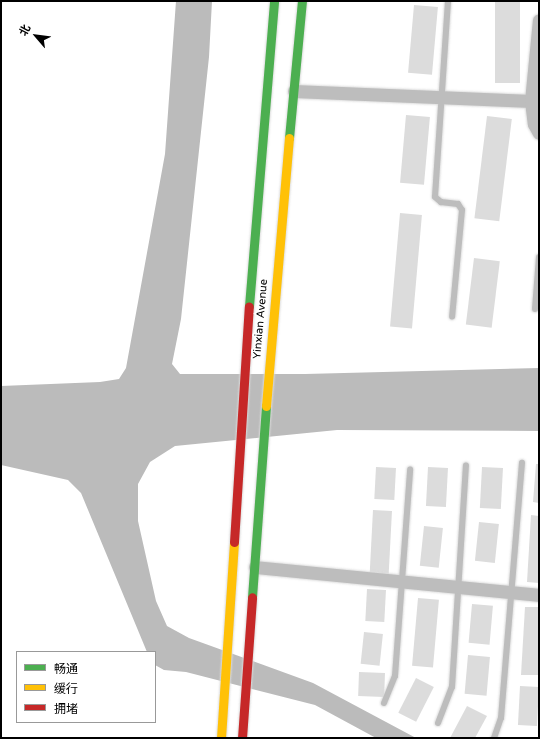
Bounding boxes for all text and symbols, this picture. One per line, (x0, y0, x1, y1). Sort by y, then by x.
north arrow (16, 16, 56, 56)
text: 北 (17, 22, 33, 38)
street label: Yinxian Avenue (251, 278, 271, 360)
legend (16, 651, 156, 723)
text: 畅通 (54, 662, 78, 676)
text: 缓行 (54, 682, 78, 696)
text: 拥堵 (54, 702, 78, 716)

